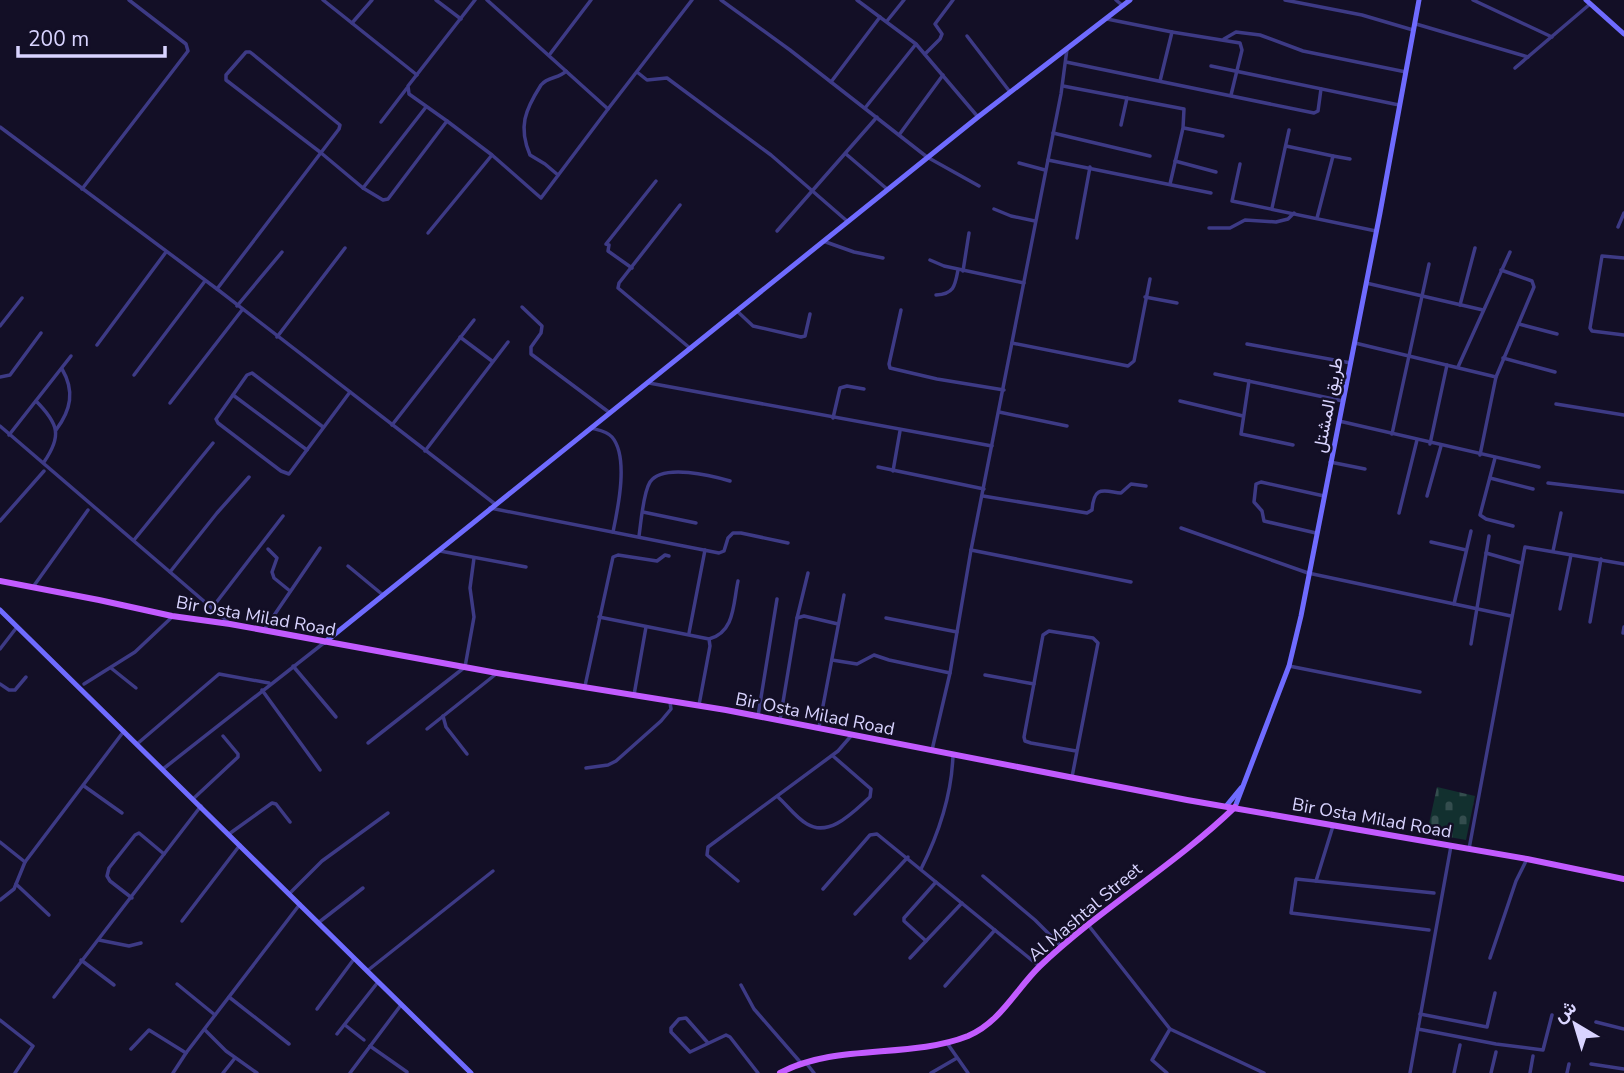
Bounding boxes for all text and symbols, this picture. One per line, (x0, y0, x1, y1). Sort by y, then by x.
scale bar (18, 14, 164, 58)
text: 200 m (28, 25, 89, 53)
street label: طريق المشتل (1307, 355, 1349, 455)
street label: Bir Osta Milad Road (174, 590, 338, 642)
street label: Bir Osta Milad Road (733, 687, 897, 741)
street label: Bir Osta Milad Road (1290, 792, 1454, 844)
street label: Al Mashtal Street (1023, 857, 1148, 967)
north arrow (1540, 989, 1610, 1059)
text: ش (1548, 994, 1582, 1029)

